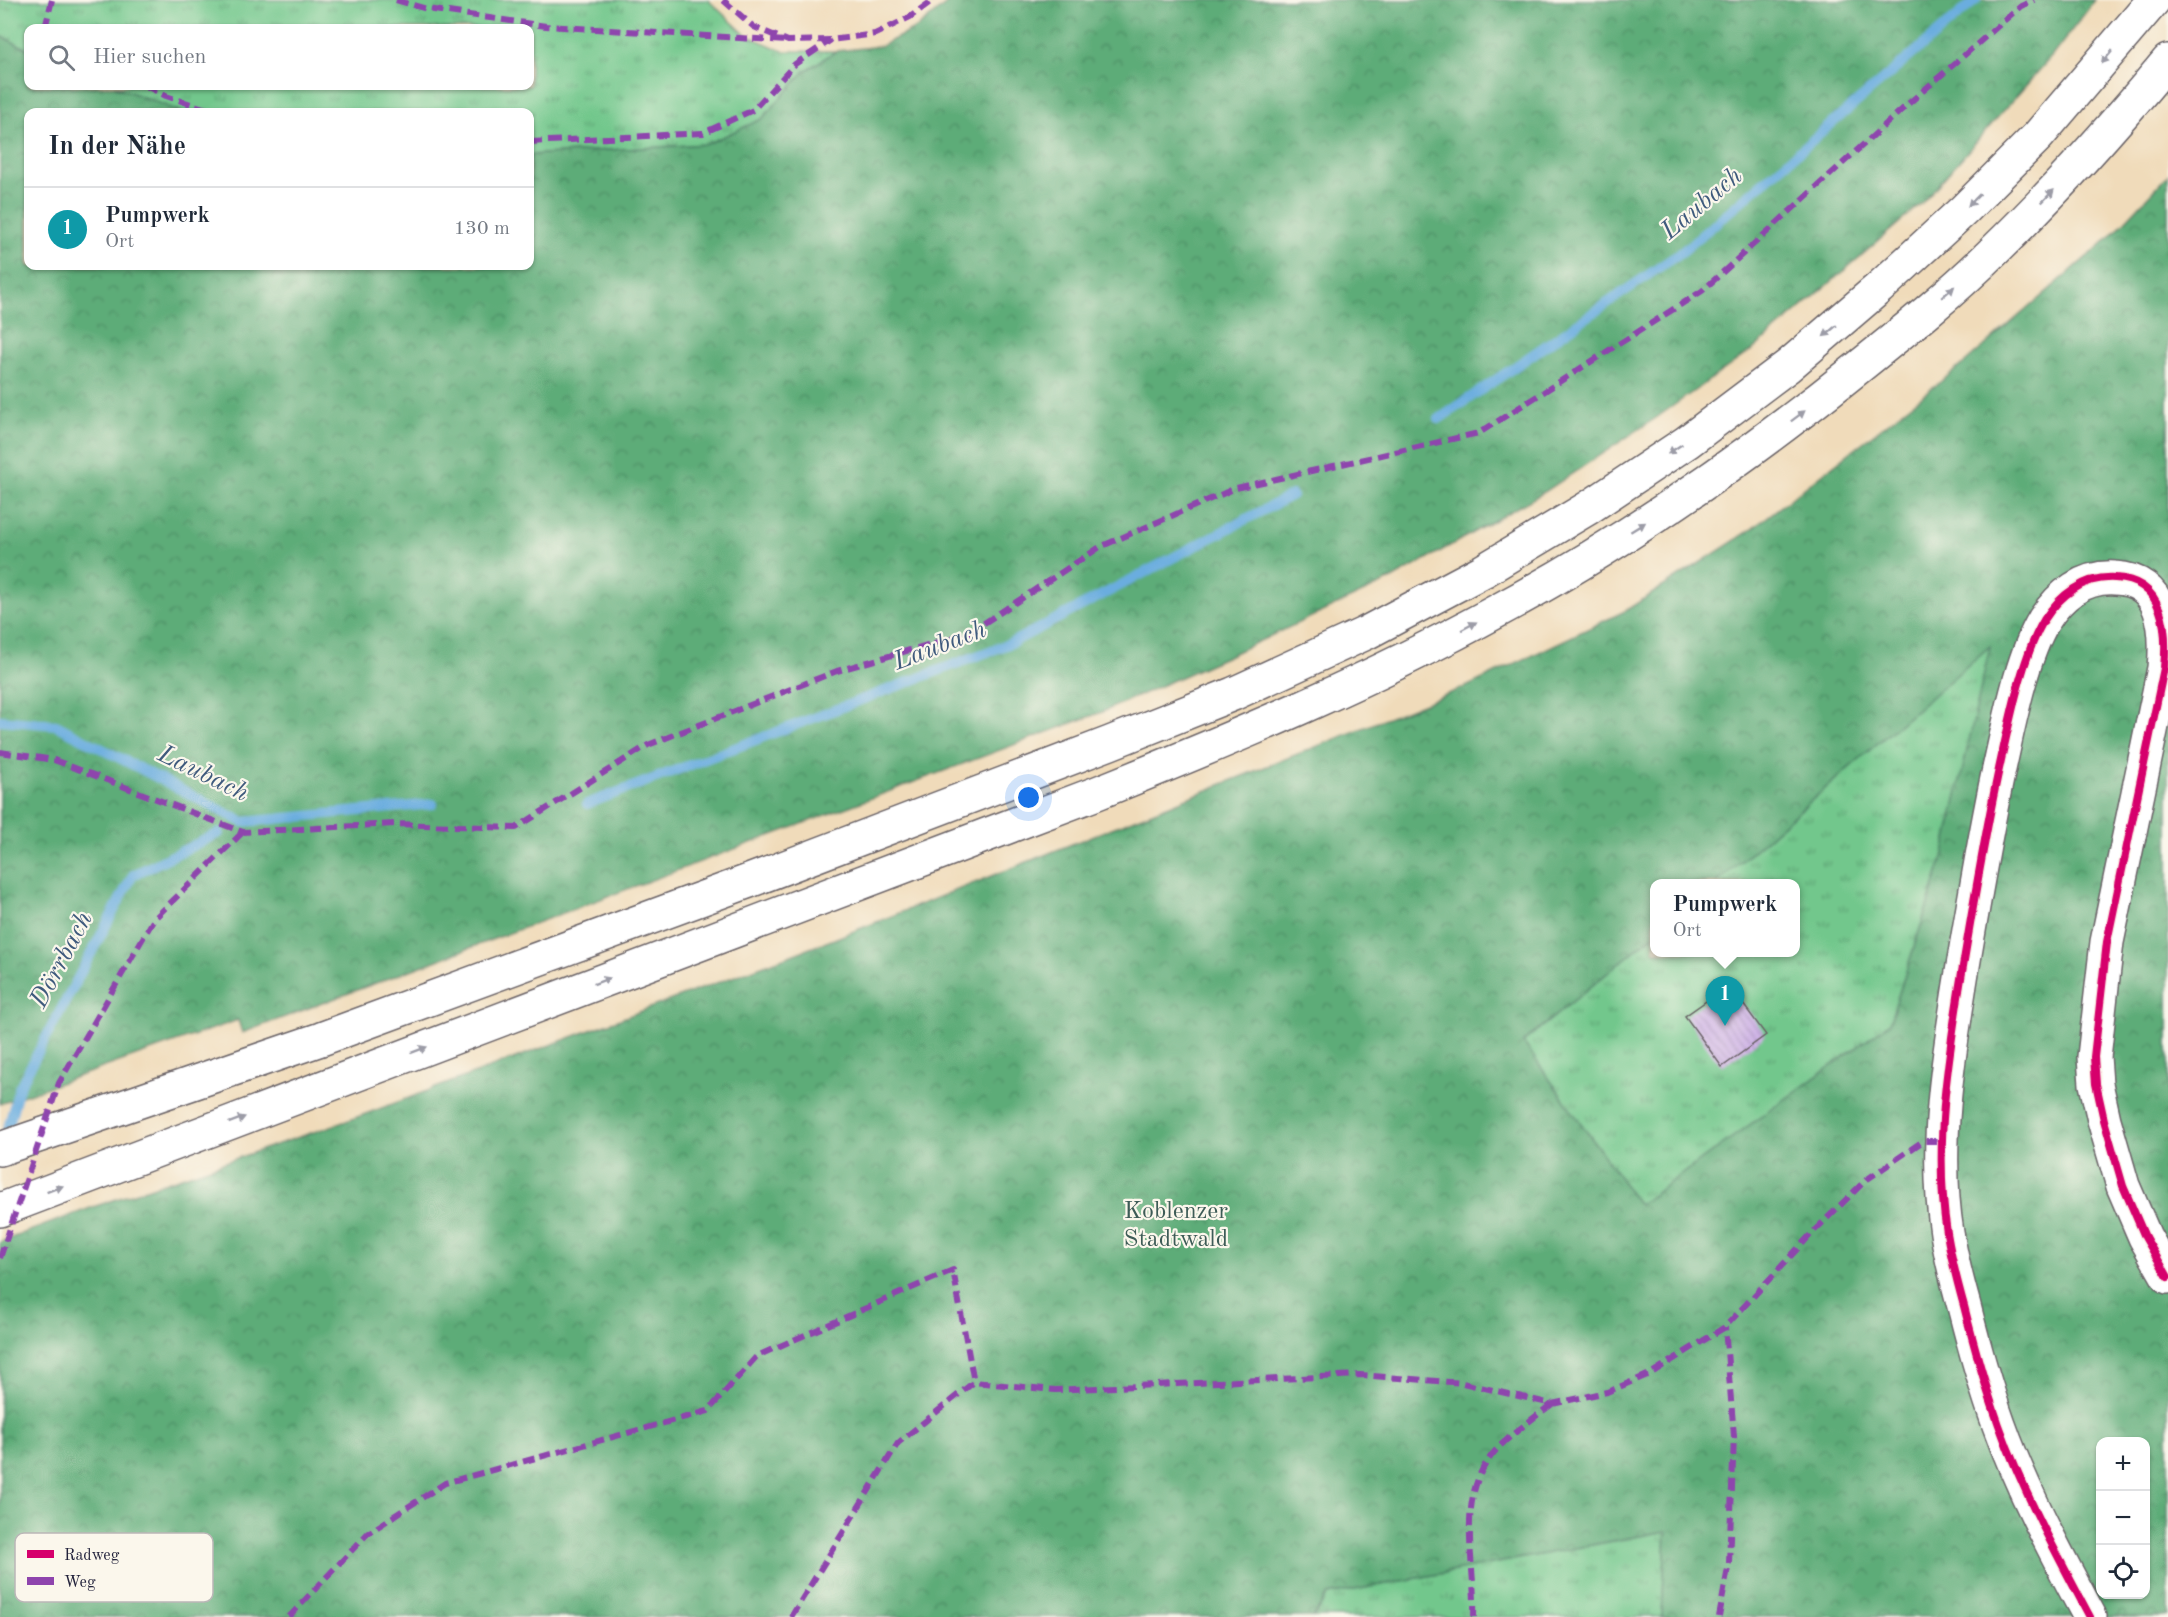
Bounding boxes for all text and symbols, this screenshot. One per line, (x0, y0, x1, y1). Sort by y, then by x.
search box (24, 24, 534, 90)
icon: search (45, 41, 78, 74)
text: Hier suchen (93, 46, 206, 68)
one-way arrow (2101, 49, 2114, 64)
text: In der Nähe (48, 134, 186, 160)
water label: Laubach (1656, 163, 1748, 246)
one-way arrow (2040, 189, 2054, 203)
one-way arrow (1968, 192, 1982, 206)
text: Pumpwerk (105, 205, 210, 227)
text: 1 (62, 219, 73, 239)
text: 130 m (454, 219, 510, 239)
text: Ort (105, 232, 134, 252)
one-way arrow (1940, 286, 1955, 299)
one-way arrow (1822, 324, 1837, 336)
one-way arrow (1790, 411, 1805, 423)
one-way arrow (1667, 444, 1683, 455)
one-way arrow (1629, 522, 1646, 533)
water label: Laubach (889, 616, 990, 676)
one-way arrow (1461, 621, 1478, 631)
water label: Laubach (153, 741, 252, 807)
your location (1014, 783, 1043, 812)
popup (1650, 879, 1800, 957)
text: Pumpwerk (1673, 894, 1777, 916)
water label: Dörrbach (25, 908, 98, 1013)
text: Ort (1673, 921, 1702, 941)
one-way arrow (593, 976, 611, 986)
pin: 1 (1706, 976, 1744, 1026)
one-way arrow (410, 1045, 428, 1055)
one-way arrow (228, 1114, 246, 1124)
one-way arrow (46, 1184, 64, 1194)
park label: Koblenzer Stadtwald (1124, 1200, 1228, 1252)
map controls (2096, 1437, 2150, 1599)
button: + (2096, 1437, 2150, 1491)
button: − (2096, 1491, 2150, 1545)
legend (15, 1533, 213, 1602)
button: locate (2096, 1545, 2150, 1599)
text: Radweg (64, 1548, 120, 1564)
text: Weg (64, 1575, 96, 1591)

